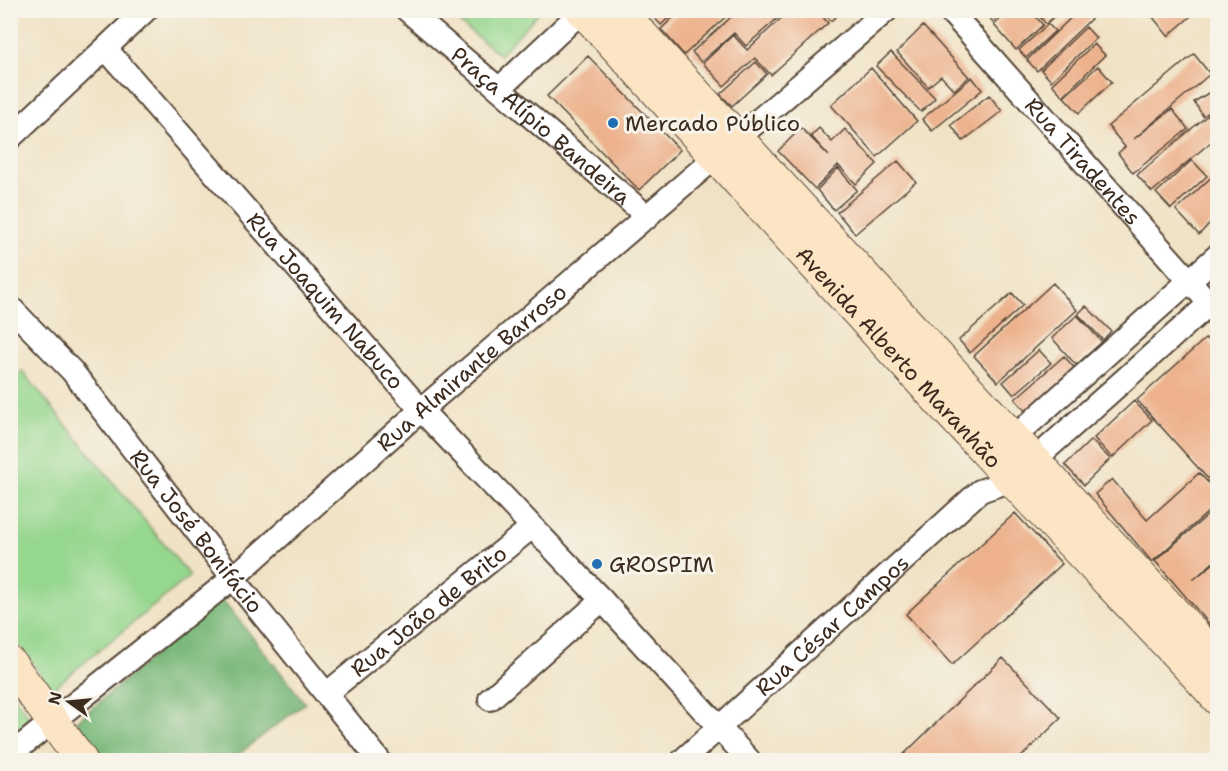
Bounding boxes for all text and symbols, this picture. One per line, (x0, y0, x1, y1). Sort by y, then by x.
street label: Praça Alípio Bandeira (445, 40, 638, 211)
street label: Rua Tiradentes (1019, 91, 1147, 231)
place label: Mercado Público (625, 109, 800, 138)
marker: Mercado Público (606, 116, 620, 130)
street label: Rua Joaquim Nabuco (240, 206, 411, 395)
street label: Avenida Alberto Maranhão (790, 240, 1008, 474)
street label: Rua Almirante Barroso (370, 277, 573, 458)
street label: Rua José Bonifácio (124, 443, 270, 619)
street label: Rua João de Brito (344, 539, 513, 683)
street label: Rua César Campos (749, 548, 915, 702)
place label: GROSPIM (609, 550, 714, 579)
marker: GROSPIM (590, 557, 604, 571)
north arrow (39, 672, 99, 732)
text: N (43, 689, 67, 707)

